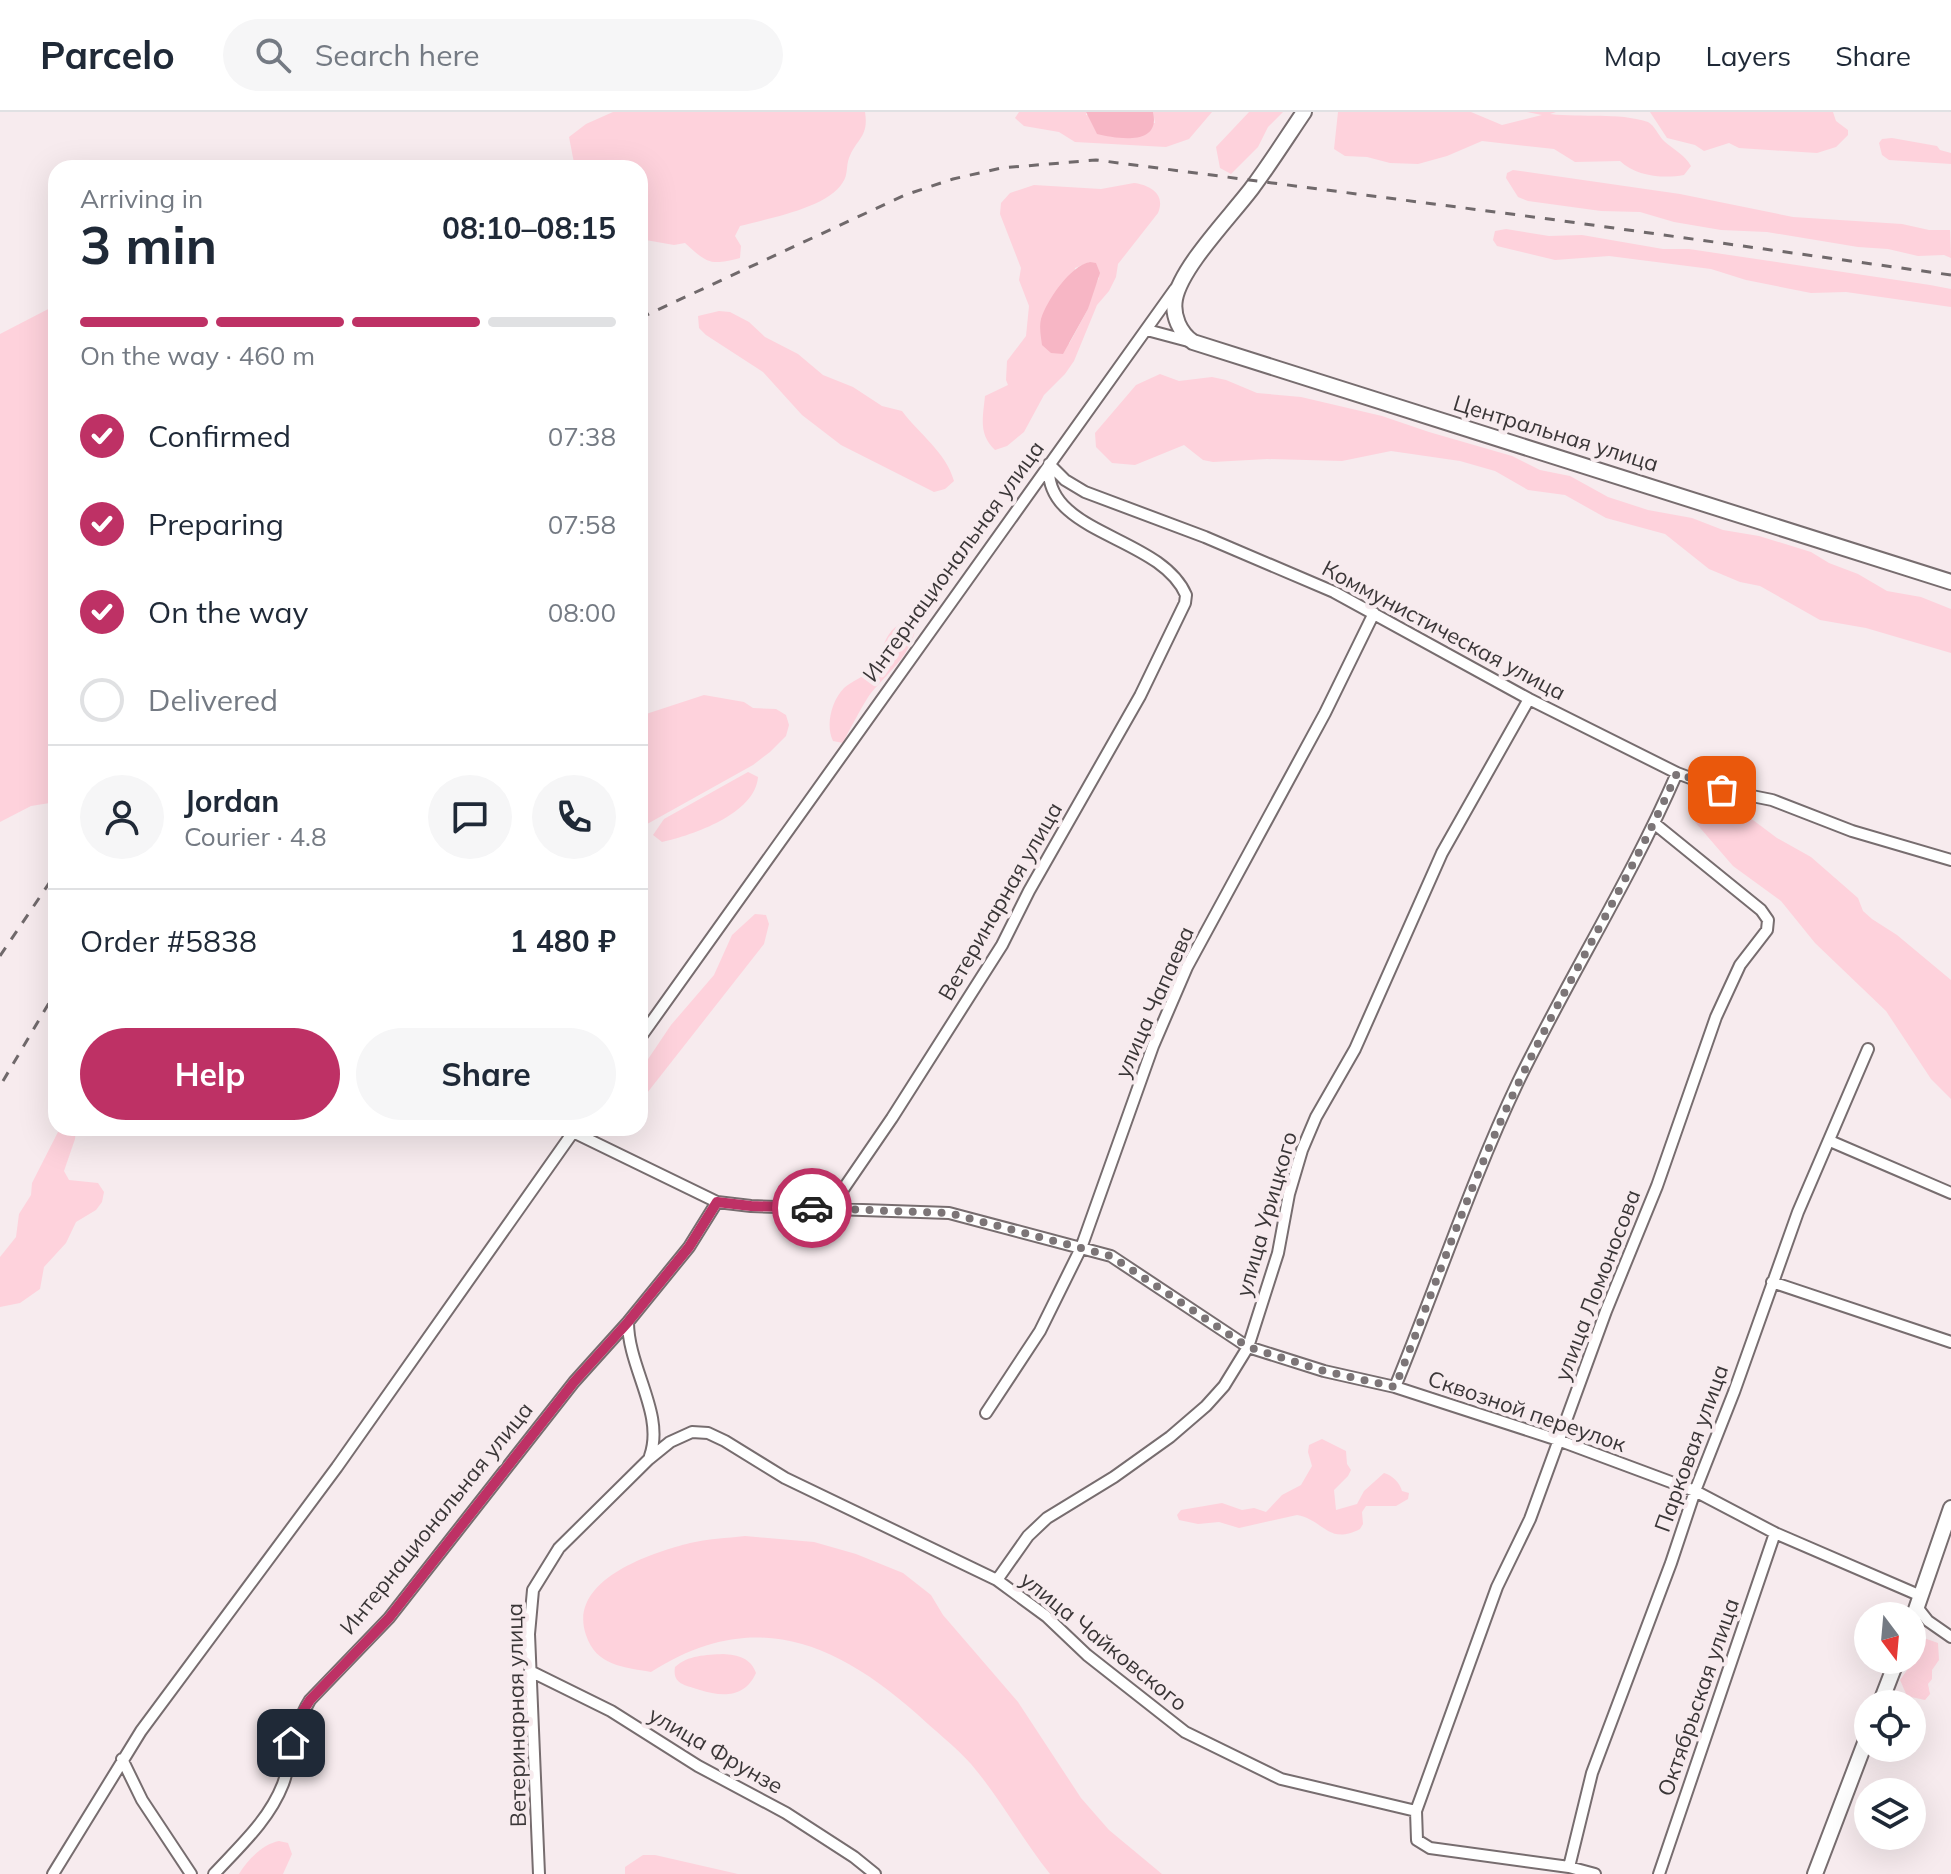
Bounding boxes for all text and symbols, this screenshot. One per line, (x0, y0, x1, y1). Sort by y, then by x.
search box (223, 19, 783, 91)
text: Parcelo (40, 31, 175, 79)
icon: search (251, 33, 295, 77)
text: Search here (315, 36, 480, 74)
text: Map (1604, 38, 1661, 73)
text: Layers (1705, 38, 1791, 73)
text: Share (1835, 38, 1911, 73)
text: Arriving in (80, 182, 203, 215)
text: 08:10–08:15 (442, 209, 616, 247)
text: 3 min (80, 212, 217, 277)
text: On the way · 460 m (80, 339, 315, 372)
street label: Центральная улица (1450, 388, 1662, 478)
icon: check (80, 414, 124, 458)
text: Confirmed (148, 417, 291, 455)
text: 07:38 (548, 420, 616, 453)
street label: Интернациональная улица (856, 435, 1050, 687)
icon: check (80, 502, 124, 546)
text: Preparing (148, 505, 284, 543)
text: 07:58 (548, 508, 616, 541)
street label: Коммунистическая улица (1317, 554, 1571, 706)
icon: check (80, 590, 124, 634)
text: On the way (148, 593, 308, 631)
text: 08:00 (548, 596, 616, 629)
text: Delivered (148, 681, 278, 719)
pin (1688, 756, 1756, 824)
icon: bag (1700, 768, 1744, 812)
button: person (80, 775, 164, 859)
button: chat (428, 775, 512, 859)
button: phone (532, 775, 616, 859)
text: Jordan (184, 782, 279, 820)
street label: Ветеринарная улица (932, 797, 1068, 1005)
text: Courier · 4.8 (184, 820, 327, 853)
text: Order #5838 (80, 922, 257, 960)
text: 1 480 ₽ (510, 922, 616, 960)
street label: улица Чапаева (1108, 922, 1200, 1082)
button: Help (80, 1028, 340, 1120)
button: Share (356, 1028, 616, 1120)
street label: улица Урицкого (1229, 1128, 1303, 1300)
courier (772, 1168, 852, 1248)
street label: улица Ломоносова (1548, 1185, 1646, 1385)
icon: car (790, 1186, 834, 1230)
street label: Парковая улица (1648, 1361, 1734, 1535)
street label: Сквозной переулок (1424, 1364, 1630, 1458)
street label: Интернациональная улица (334, 1396, 538, 1640)
street label: улица Чайковского (1015, 1565, 1193, 1717)
street label: Октябрьская улица (1651, 1594, 1745, 1800)
north arrow (1854, 1602, 1926, 1674)
map controls (1854, 1602, 1926, 1850)
street label: Ветеринарная улица (500, 1603, 532, 1827)
button: locate (1854, 1690, 1926, 1762)
street label: улица Фрунзе (644, 1700, 788, 1800)
pin (257, 1709, 325, 1777)
icon: home (269, 1721, 313, 1765)
button: layers (1854, 1778, 1926, 1850)

